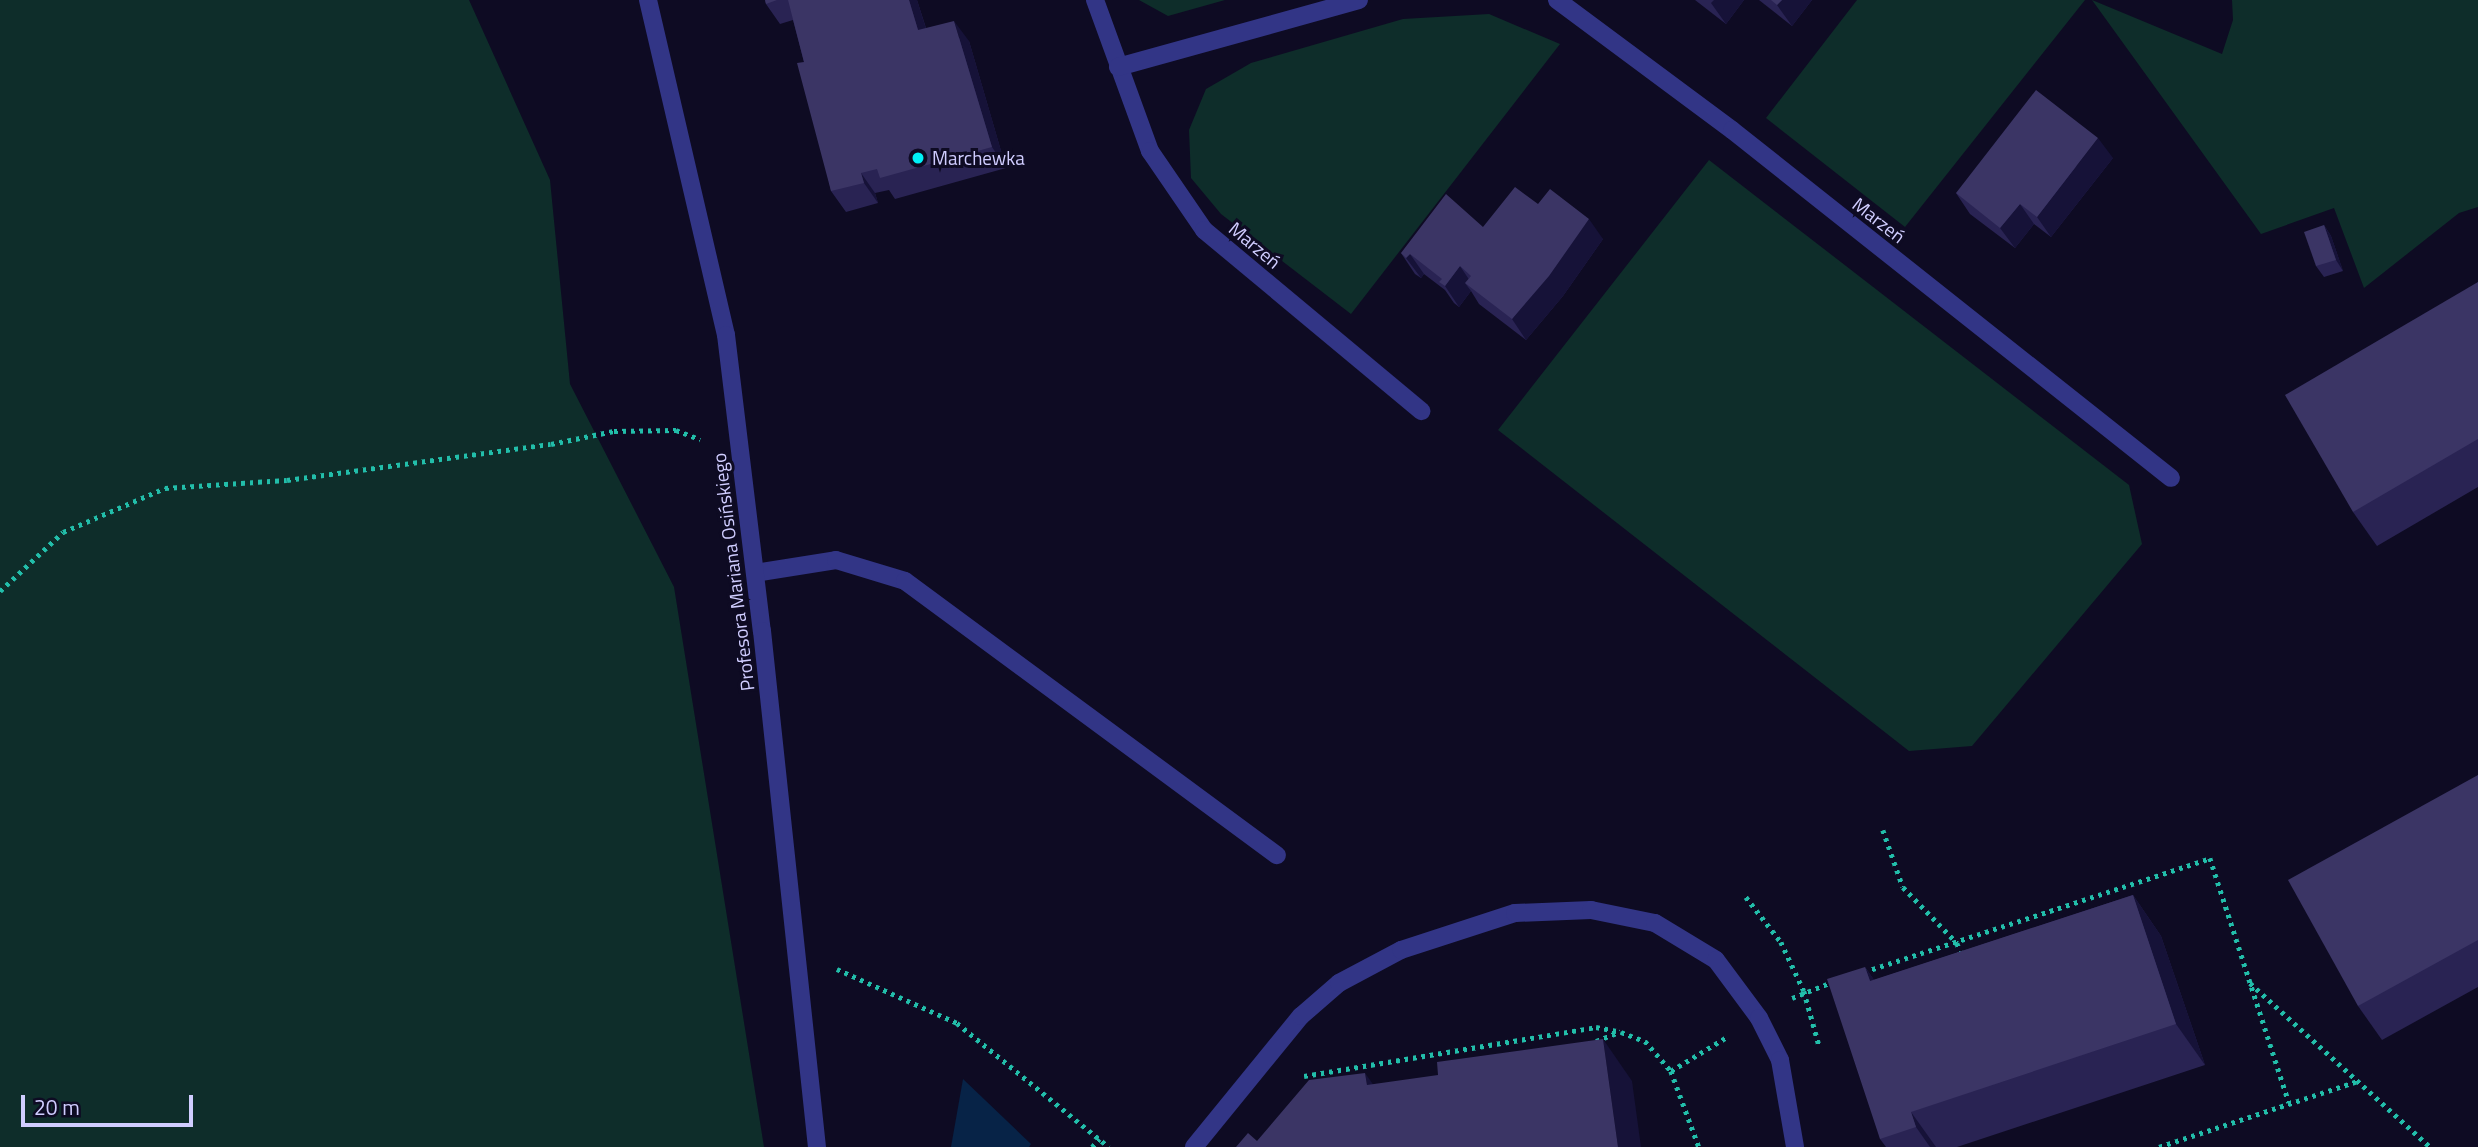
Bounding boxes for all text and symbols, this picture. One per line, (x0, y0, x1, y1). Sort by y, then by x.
place label: Marchewka (932, 147, 1025, 169)
marker: Marchewka (910, 150, 926, 166)
street label: Marzeń (1848, 192, 1910, 248)
street label: Marzeń (1225, 217, 1285, 273)
street label: Profesora Mariana Osińskiego (707, 452, 759, 692)
scale bar (24, 1080, 196, 1124)
text: 20 m (34, 1091, 80, 1123)

